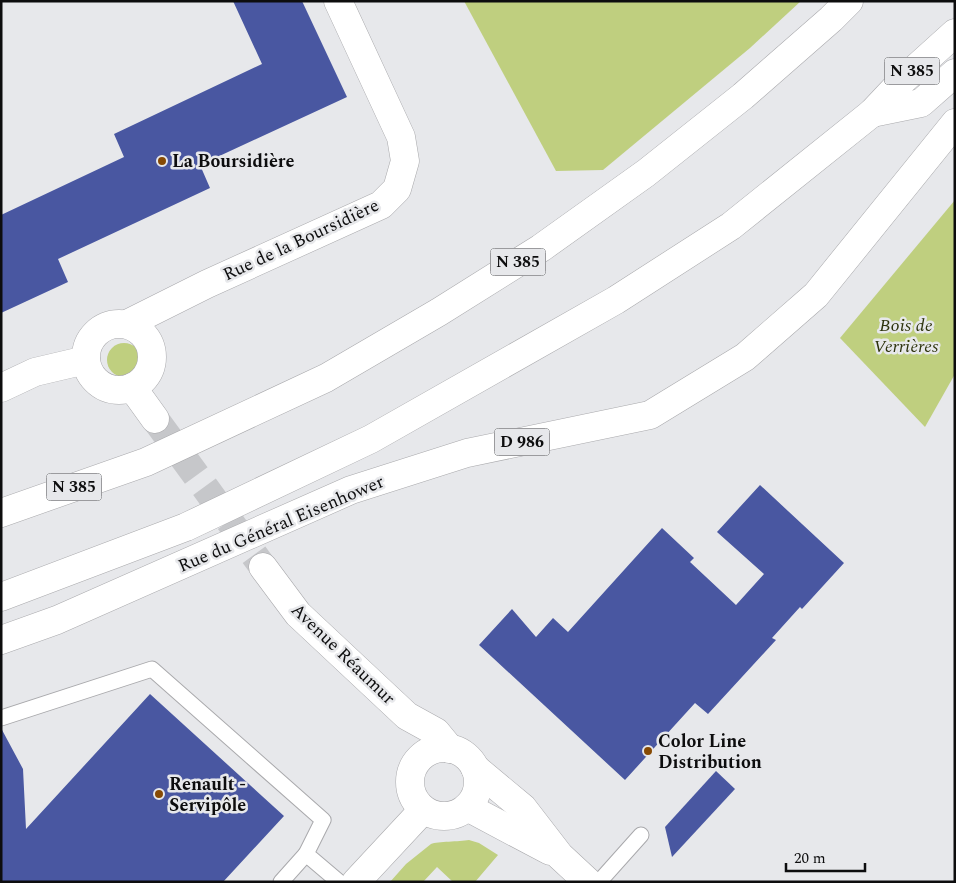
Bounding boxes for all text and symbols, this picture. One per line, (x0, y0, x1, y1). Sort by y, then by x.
road number: N 385 (884, 58, 940, 84)
place label: La Boursidière (172, 148, 294, 175)
marker: La Boursidière (156, 155, 168, 167)
street label: Rue de la Boursidière (218, 192, 384, 288)
road number: N 385 (490, 248, 546, 276)
park label: Bois de Verrières (874, 312, 939, 360)
road number: D 986 (494, 428, 550, 456)
street label: Rue du Général Eisenhower (174, 468, 388, 580)
road number: N 385 (46, 474, 102, 501)
street label: Avenue Réaumur (285, 597, 401, 711)
place label: Color Line Distribution (658, 728, 762, 776)
marker: Color Line Distribution (642, 745, 654, 757)
place label: Renault - Servipôle (169, 771, 246, 819)
marker: Renault - Servipôle (153, 788, 165, 800)
scale bar (786, 840, 865, 872)
text: 20 m (794, 847, 826, 870)

